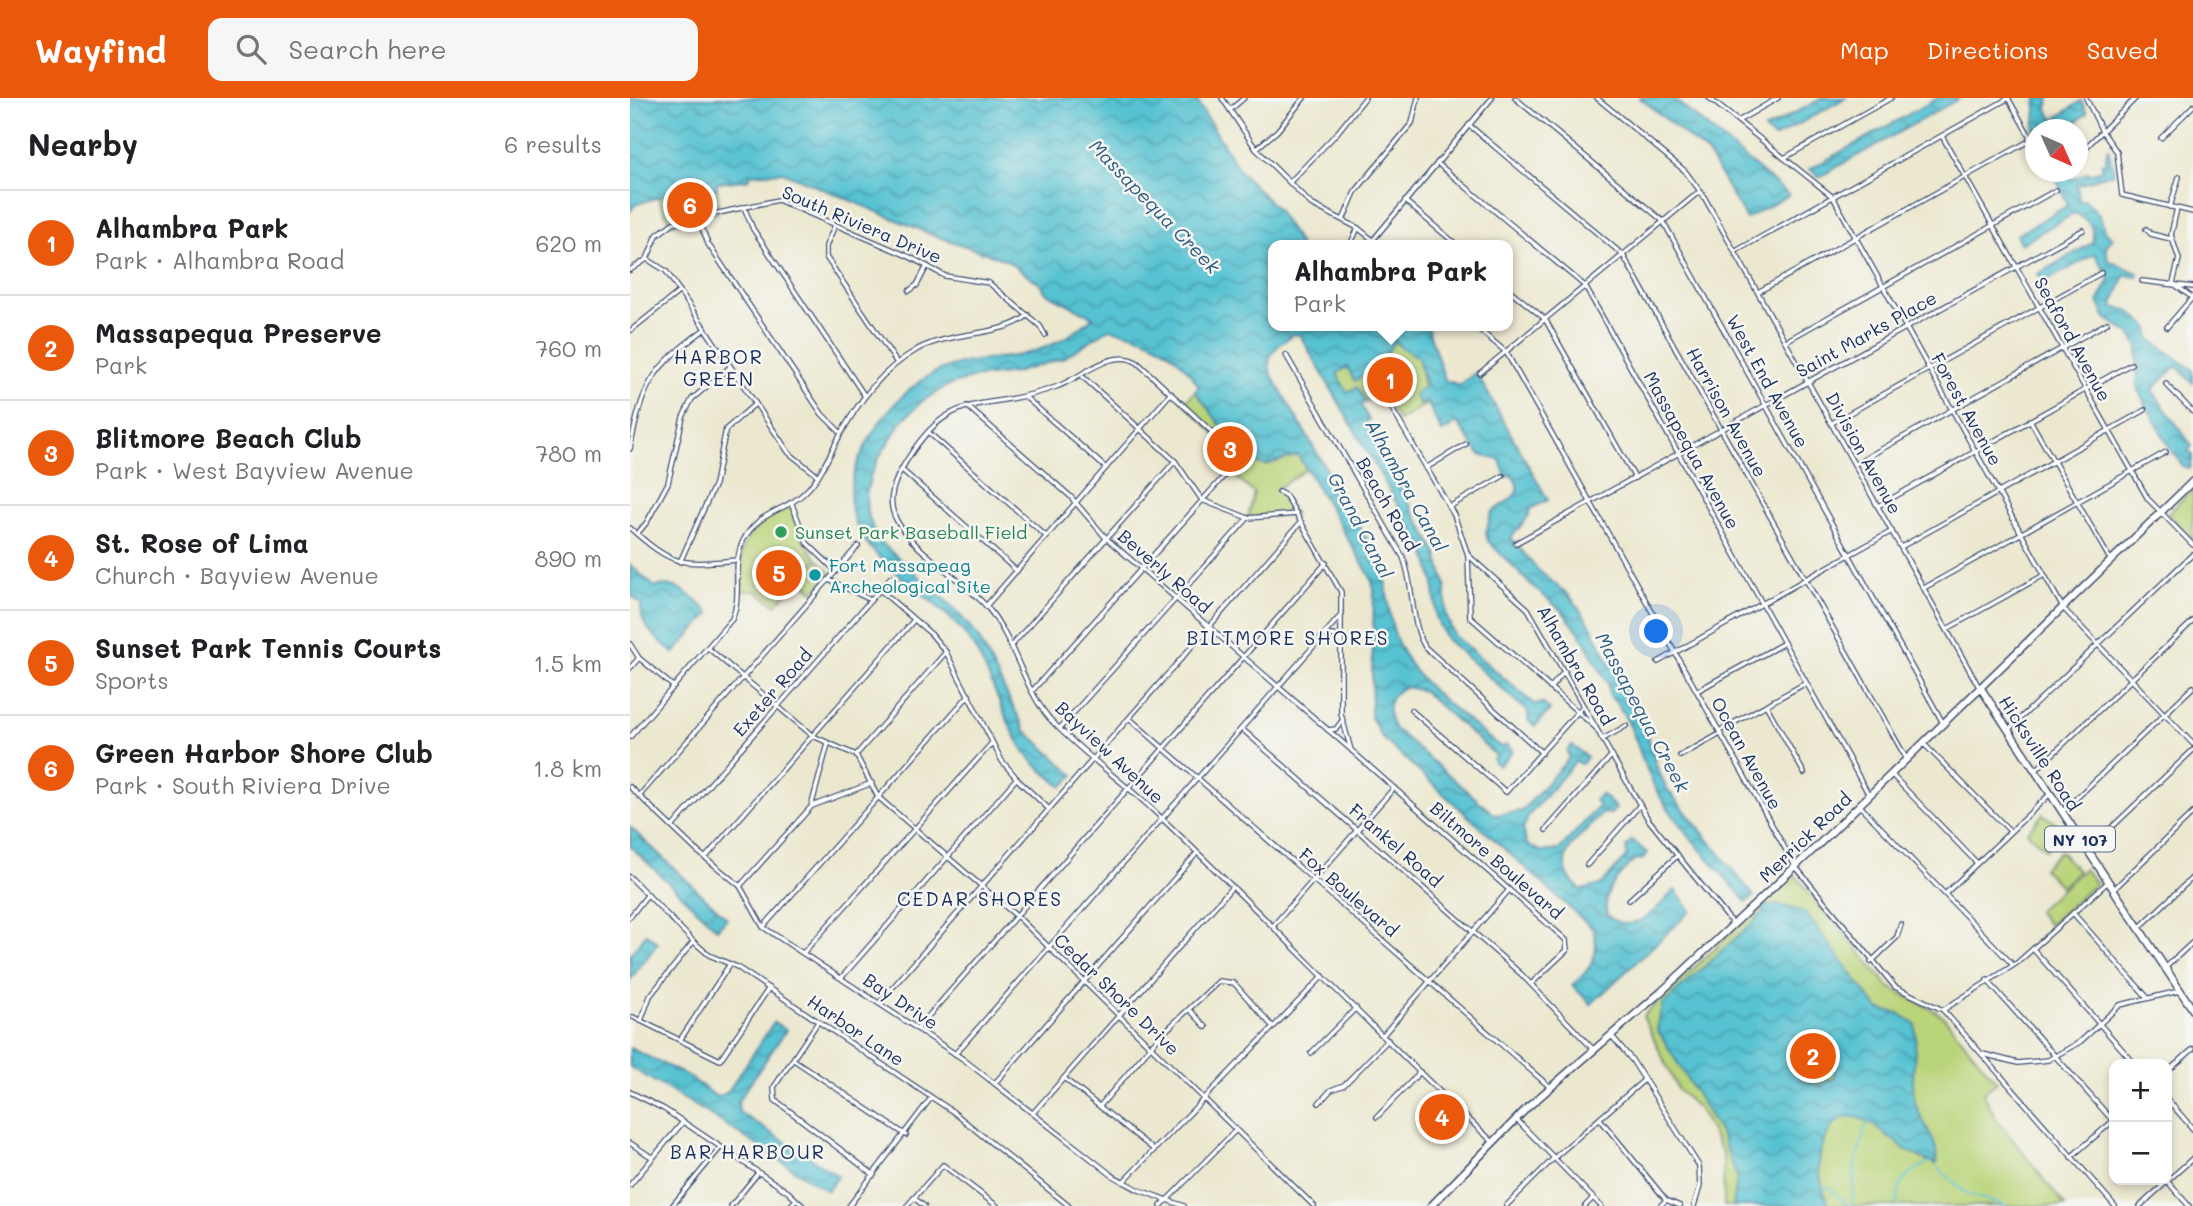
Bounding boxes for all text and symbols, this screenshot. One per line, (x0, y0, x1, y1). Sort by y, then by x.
search box (208, 18, 698, 81)
text: Wayfind (35, 28, 166, 71)
icon: search (232, 30, 270, 68)
text: Search here (288, 32, 447, 66)
text: Map (1840, 34, 1889, 65)
text: Directions (1927, 34, 2049, 65)
text: Saved (2087, 34, 2158, 65)
north arrow (2025, 119, 2088, 182)
text: Nearby (28, 124, 138, 164)
text: 6 results (504, 129, 602, 159)
water label: Massapequa Creek (1084, 133, 1226, 279)
pin: 6 (667, 179, 713, 231)
street label: South Riviera Drive (778, 179, 946, 269)
text: Alhambra Park (95, 211, 289, 245)
text: 1 (46, 228, 56, 258)
text: 620 m (535, 228, 602, 258)
popup (1268, 240, 1513, 331)
text: Park · Alhambra Road (95, 245, 344, 275)
text: Alhambra Park (1294, 254, 1487, 288)
street label: Seaford Avenue (2029, 273, 2117, 405)
street label: Saint Marks Place (1791, 285, 1941, 383)
text: Park (1294, 288, 1346, 318)
street label: West End Avenue (1721, 310, 1815, 452)
text: Massapequa Preserve (95, 316, 382, 350)
text: 2 (45, 333, 57, 363)
text: 760 m (535, 333, 602, 363)
street label: Harrison Avenue (1681, 343, 1773, 481)
district label: HARBOR GREEN (674, 344, 764, 391)
street label: Forest Avenue (1926, 348, 2008, 470)
text: Park (95, 350, 147, 380)
pin: 1 (1367, 354, 1413, 406)
street label: Massapequa Avenue (1639, 367, 1745, 533)
street label: Division Avenue (1821, 388, 1907, 518)
water label: Alhambra Canal (1360, 414, 1454, 556)
text: Blitmore Beach Club (95, 421, 361, 455)
pin: 3 (1207, 423, 1253, 475)
text: 3 (44, 438, 58, 468)
text: 780 m (535, 438, 602, 468)
street label: Beach Road (1351, 453, 1425, 555)
text: Park · West Bayview Avenue (95, 455, 414, 485)
water label: Grand Canal (1323, 468, 1400, 583)
place label: Sunset Park Baseball Field (795, 520, 1028, 544)
marker: Sunset Park Baseball Field (773, 524, 789, 540)
street label: Beverly Road (1113, 524, 1217, 618)
text: St. Rose of Lima (95, 526, 309, 560)
text: 4 (44, 543, 58, 573)
text: 890 m (535, 543, 602, 573)
pin: 5 (756, 547, 802, 599)
place label: Fort Massapeag Archeological Site (829, 553, 991, 598)
text: Church · Bayview Avenue (95, 560, 379, 590)
marker: Fort Massapeag Archeological Site (807, 567, 823, 583)
street label: Alhambra Road (1532, 601, 1620, 729)
your location (1639, 614, 1673, 648)
district label: BILTMORE SHORES (1186, 625, 1390, 650)
water label: Massapequa Creek (1590, 628, 1696, 797)
text: Sunset Park Tennis Courts (95, 631, 441, 665)
street label: Exeter Road (727, 643, 817, 741)
text: 5 (44, 648, 58, 678)
text: 1.5 km (534, 648, 602, 678)
text: Sports (95, 665, 169, 695)
street label: Hicksville Road (1994, 691, 2086, 815)
street label: Ocean Avenue (1706, 692, 1788, 814)
street label: Bayview Avenue (1051, 695, 1169, 809)
text: Green Harbor Shore Club (95, 736, 433, 770)
text: 6 (44, 753, 58, 783)
text: 1.8 km (533, 753, 602, 783)
text: Park · South Riviera Drive (95, 770, 391, 800)
street label: Merrick Road (1754, 787, 1856, 887)
street label: Biltmore Boulevard (1425, 796, 1569, 924)
street label: Frankel Road (1344, 798, 1448, 892)
road number: NY 107 (2045, 826, 2115, 852)
street label: Fox Boulevard (1294, 842, 1404, 942)
district label: CEDAR SHORES (897, 886, 1063, 911)
street label: Cedar Shore Drive (1049, 928, 1185, 1060)
street label: Bay Drive (859, 967, 943, 1035)
street label: Harbor Lane (803, 989, 909, 1071)
pin: 2 (1790, 1030, 1836, 1082)
map controls (2109, 1059, 2172, 1185)
button: + (2109, 1059, 2172, 1122)
pin: 4 (1419, 1091, 1465, 1143)
button: − (2109, 1122, 2172, 1185)
district label: BAR HARBOUR (670, 1139, 826, 1164)

